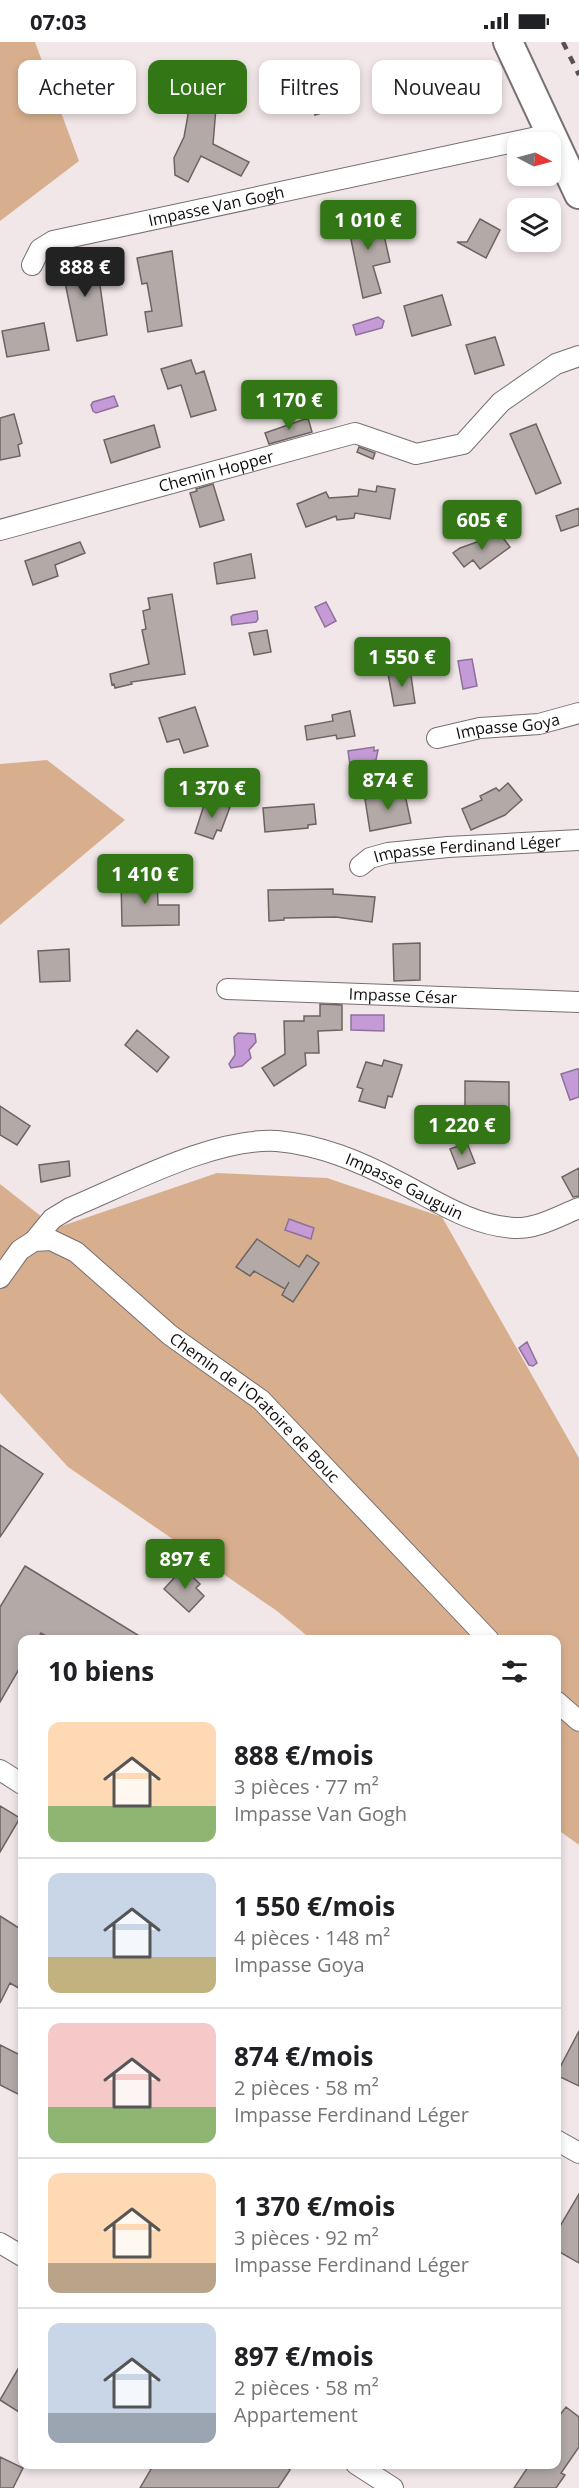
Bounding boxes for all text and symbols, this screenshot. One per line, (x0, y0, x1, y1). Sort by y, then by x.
text: 07:03 (30, 6, 87, 36)
chip: Acheter (18, 60, 136, 114)
chip: Louer (148, 60, 247, 114)
chip: Filtres (259, 60, 360, 114)
chip: Nouveau (372, 60, 502, 114)
north arrow (507, 132, 561, 186)
map controls (507, 132, 561, 252)
street label: Impasse Van Gogh (146, 181, 286, 231)
button: layers (507, 198, 561, 252)
pin: 1 010 € (313, 200, 423, 251)
text: 1 010 € (334, 206, 402, 233)
pin: 888 € (43, 247, 127, 298)
text: 888 € (60, 253, 110, 280)
pin: 1 170 € (234, 380, 344, 431)
text: 1 170 € (255, 386, 323, 413)
street label: Chemin Hopper (156, 445, 276, 497)
pin: 605 € (440, 500, 524, 551)
text: 605 € (457, 506, 507, 533)
pin: 1 550 € (347, 637, 457, 688)
text: 1 550 € (368, 643, 436, 670)
street label: Impasse Goya (454, 708, 562, 744)
pin: 874 € (346, 760, 430, 811)
text: 874 € (363, 766, 413, 793)
pin: 1 370 € (157, 768, 267, 819)
text: 1 370 € (178, 774, 246, 801)
street label: Impasse Ferdinand Léger (371, 830, 562, 867)
pin: 1 410 € (90, 854, 200, 905)
text: 1 410 € (111, 860, 179, 887)
street label: Impasse César (348, 983, 458, 1009)
pin: 1 220 € (407, 1105, 517, 1156)
text: 1 220 € (428, 1111, 496, 1138)
street label: Impasse Gauguin (342, 1147, 467, 1225)
street label: Chemin de l'Oratoire de Bouc (165, 1327, 345, 1487)
pin: 897 € (143, 1539, 227, 1590)
text: 897 € (160, 1545, 210, 1572)
text: 10 biens (48, 1653, 154, 1689)
icon: filters (498, 1655, 531, 1688)
text: 888 €/mois (234, 1737, 373, 1773)
icon: home (96, 1746, 168, 1818)
text: 3 pièces · 77 m² (234, 1773, 379, 1800)
text: Impasse Van Gogh (234, 1800, 407, 1827)
text: 1 550 €/mois (234, 1888, 395, 1924)
icon: home (96, 1897, 168, 1969)
text: 4 pièces · 148 m² (234, 1924, 390, 1951)
text: Impasse Goya (234, 1951, 365, 1978)
text: 874 €/mois (234, 2038, 373, 2074)
icon: home (96, 2047, 168, 2119)
text: 2 pièces · 58 m² (234, 2074, 379, 2101)
text: Impasse Ferdinand Léger (234, 2101, 469, 2128)
text: 1 370 €/mois (234, 2188, 395, 2224)
icon: home (96, 2197, 168, 2269)
text: 3 pièces · 92 m² (234, 2224, 379, 2251)
text: Impasse Ferdinand Léger (234, 2251, 469, 2278)
text: 897 €/mois (234, 2338, 373, 2374)
icon: home (96, 2347, 168, 2419)
text: 2 pièces · 58 m² (234, 2374, 379, 2401)
text: Appartement (234, 2401, 358, 2428)

